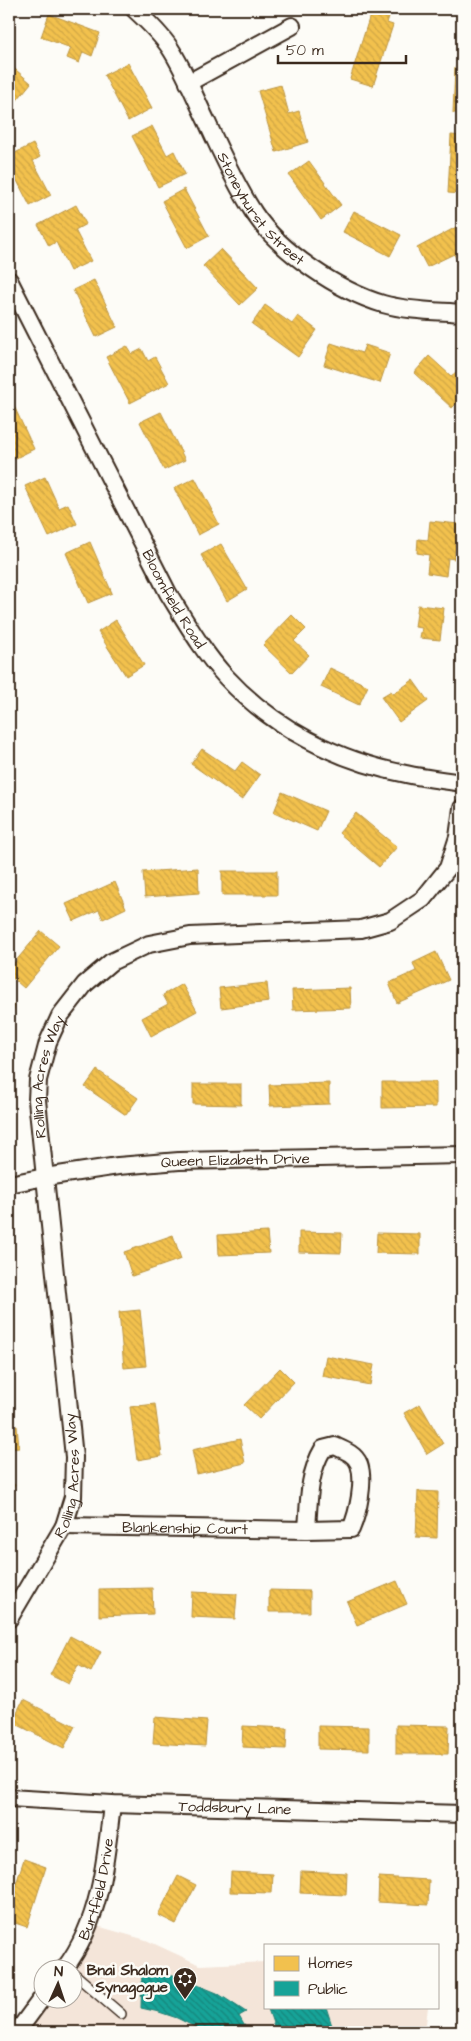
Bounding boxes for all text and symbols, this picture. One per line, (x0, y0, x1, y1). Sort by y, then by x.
scale bar (278, 32, 406, 64)
text: 50 m (286, 40, 324, 61)
street label: Stoneyhurst Street (211, 149, 309, 270)
street label: Bloomfield Road (137, 546, 210, 653)
street label: Rolling Acres Way (27, 1012, 71, 1139)
street label: Queen Elizabeth Drive (160, 1148, 310, 1173)
street label: Rolling Acres Way (49, 1412, 85, 1542)
street label: Blankenship Court (122, 1517, 248, 1540)
street label: Toddsbury Lane (178, 1796, 292, 1820)
street label: Burtfield Drive (73, 1837, 119, 1944)
legend (264, 1944, 438, 2008)
text: Homes (308, 1953, 353, 1974)
north arrow (32, 1958, 82, 2008)
place label: Bnai Shalom Synagogue (87, 1960, 168, 2000)
text: N (54, 1962, 64, 1982)
synagogue icon: Bnai Shalom Synagogue (172, 1966, 198, 2000)
text: Public (308, 1979, 348, 2000)

